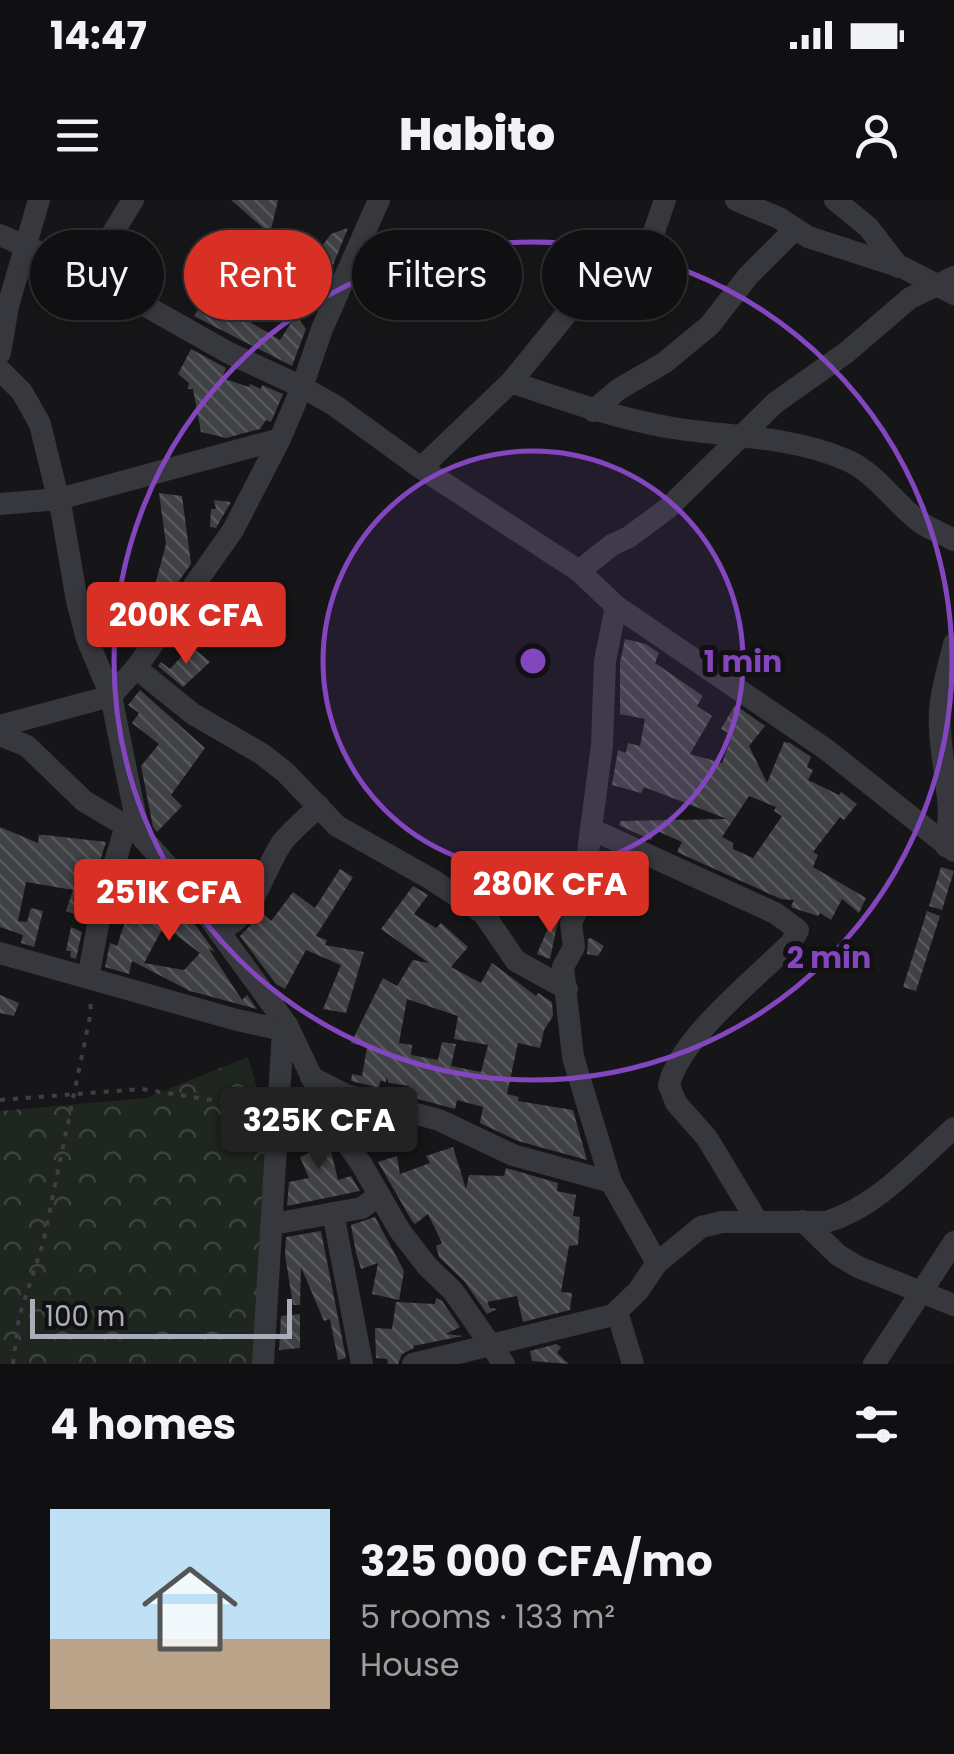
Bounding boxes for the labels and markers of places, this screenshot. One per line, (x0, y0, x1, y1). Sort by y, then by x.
pin: 200K CFA (83, 582, 289, 667)
centre of rings (515, 643, 551, 679)
pin: 280K CFA (447, 851, 653, 936)
pin: 251K CFA (66, 859, 272, 944)
pin: 325K CFA (216, 1087, 422, 1172)

